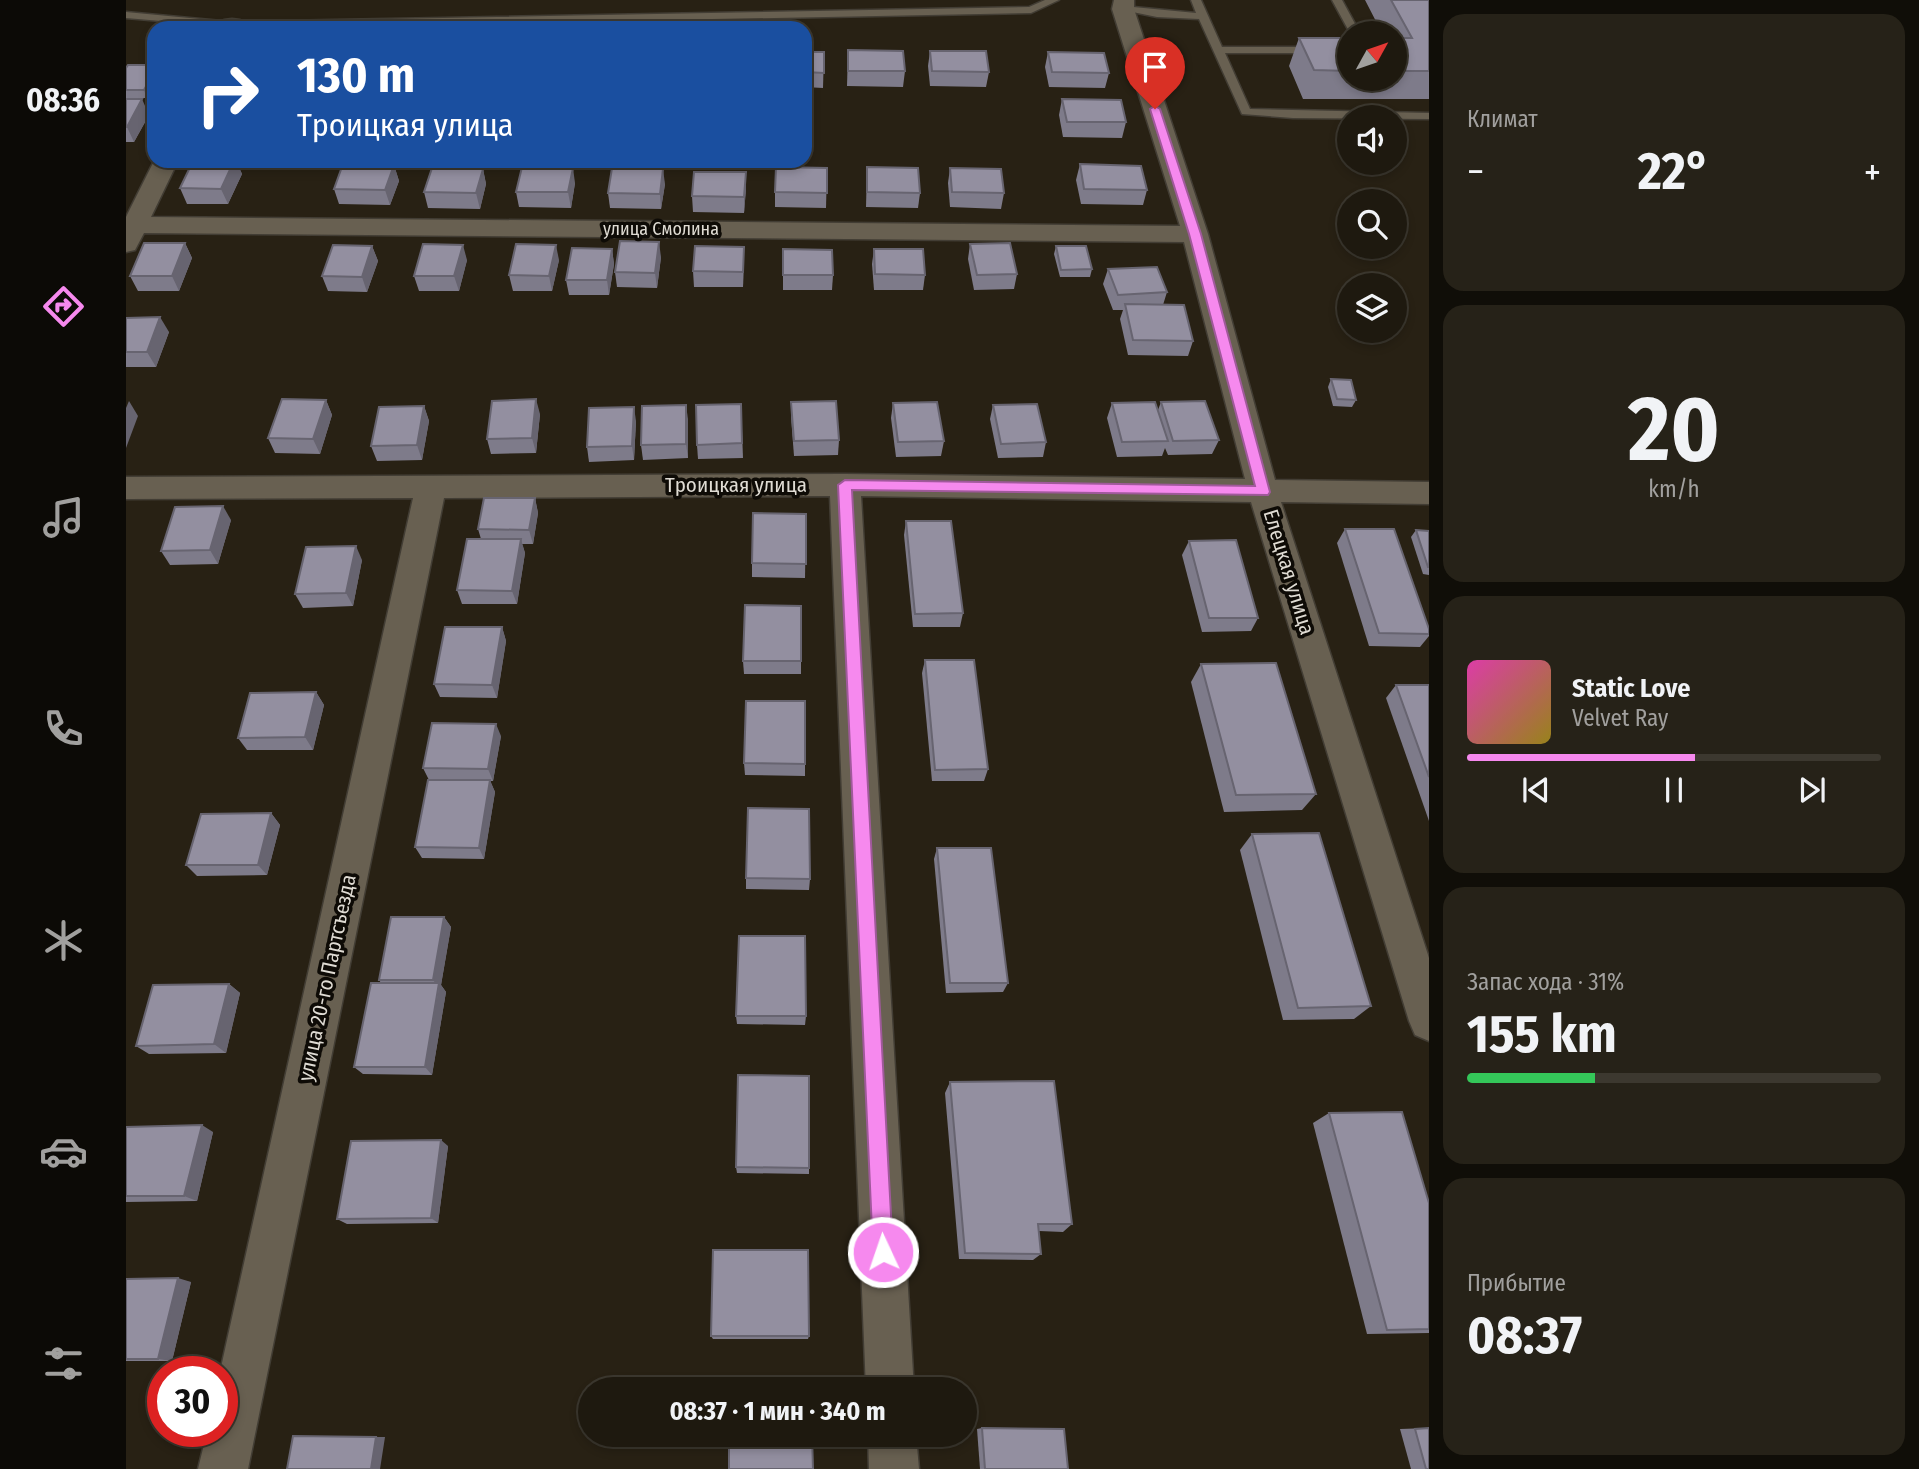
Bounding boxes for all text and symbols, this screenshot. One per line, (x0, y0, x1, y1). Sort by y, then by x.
north arrow (1337, 21, 1407, 91)
map controls (1337, 21, 1407, 343)
pin (1125, 37, 1185, 109)
text: 130 m (297, 46, 415, 105)
icon: arrive (1136, 48, 1174, 86)
icon: right (182, 49, 273, 140)
text: 08:36 (26, 81, 100, 119)
button: sound (1337, 105, 1407, 175)
text: Климат (1467, 105, 1538, 133)
text: Троицкая улица (297, 106, 514, 144)
text: 22° (1638, 140, 1710, 203)
text: − (1467, 149, 1484, 195)
text: + (1864, 149, 1881, 195)
button: search (1337, 189, 1407, 259)
street label: улица Смолина (603, 218, 719, 240)
button: layers (1337, 273, 1407, 343)
icon: directions (39, 282, 88, 331)
text: 20 (1628, 375, 1720, 484)
street label: Троицкая улица (665, 472, 807, 498)
text: km/h (1648, 475, 1700, 503)
icon: music (39, 493, 88, 542)
street label: Елецкая улица (1258, 506, 1320, 638)
text: Static Love (1572, 673, 1690, 704)
icon: phone (39, 704, 88, 753)
text: Velvet Ray (1572, 704, 1668, 732)
icon: previous (1517, 771, 1555, 809)
icon: pause (1655, 771, 1693, 809)
icon: next (1793, 771, 1831, 809)
street label: улица 20-го Партсъезда (292, 872, 362, 1084)
icon: climate (39, 916, 88, 965)
text: Запас хода · 31% (1467, 968, 1624, 996)
text: 155 km (1467, 1003, 1617, 1066)
icon: car (39, 1127, 88, 1176)
position arrow (846, 1215, 920, 1289)
text: Прибытие (1467, 1269, 1566, 1297)
text: 08:37 (1467, 1304, 1582, 1367)
icon: filters (39, 1339, 88, 1388)
speed limit sign: 30 (147, 1356, 238, 1447)
text: 08:37 · 1 мин · 340 m (669, 1396, 886, 1427)

